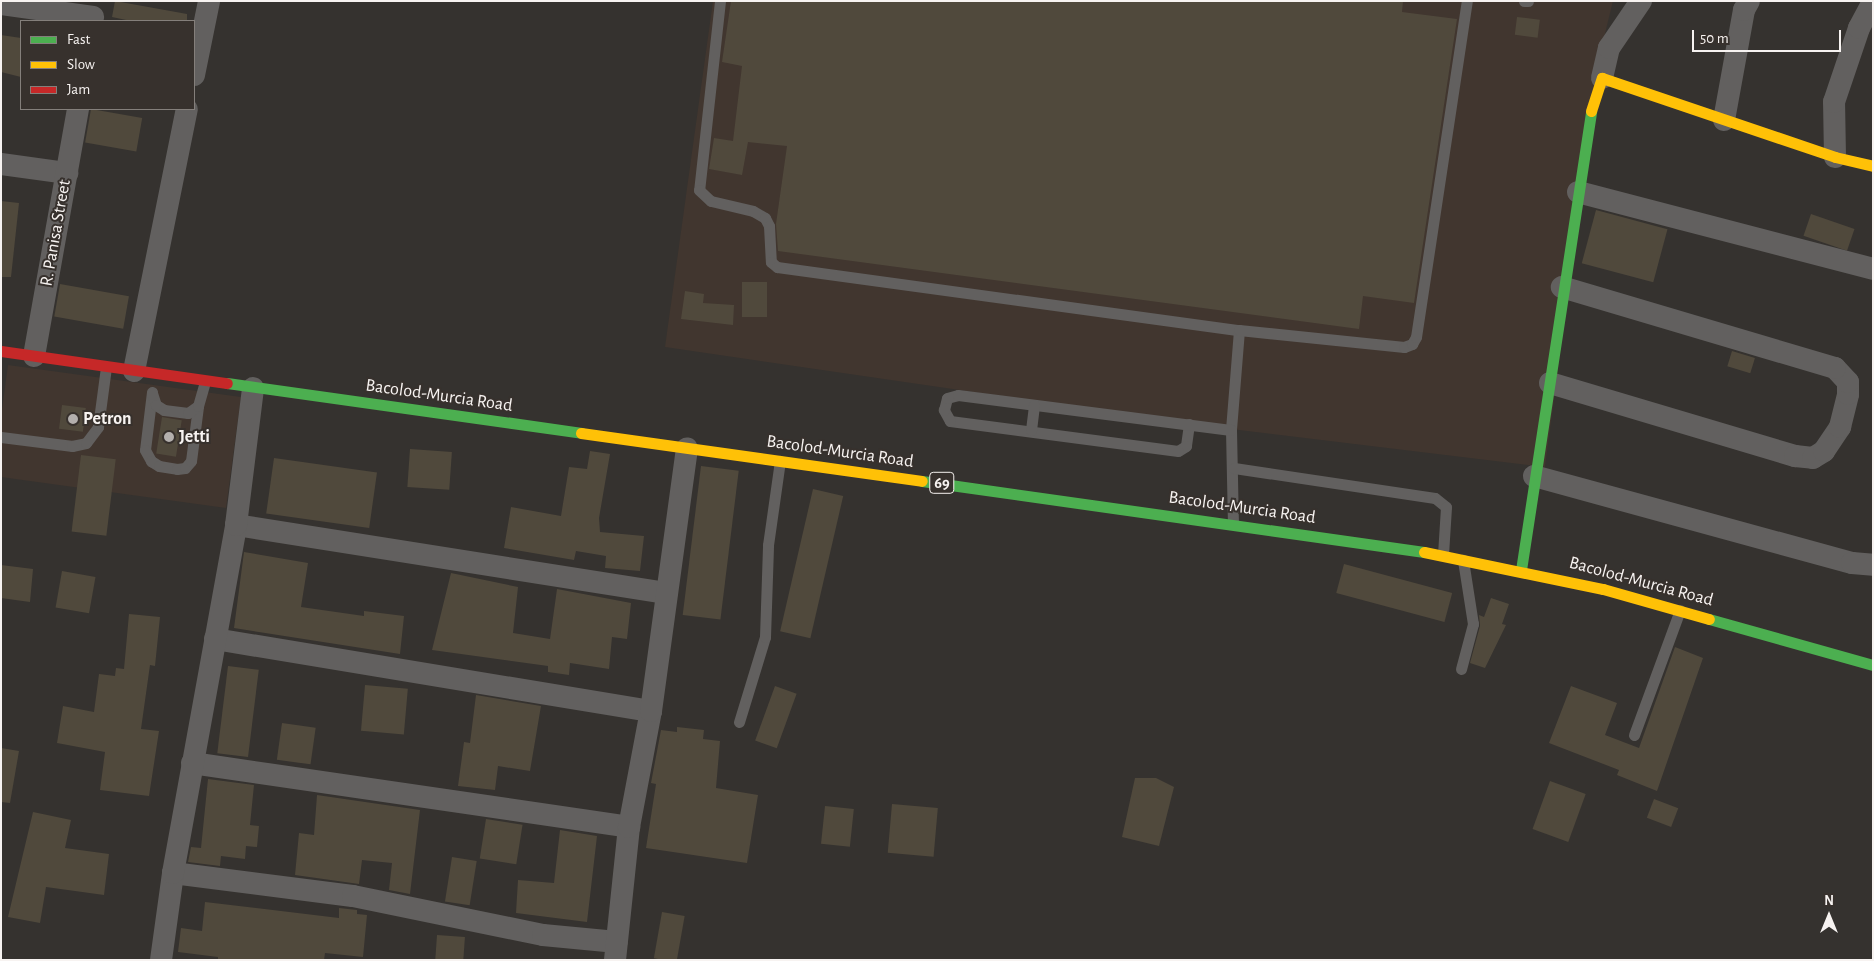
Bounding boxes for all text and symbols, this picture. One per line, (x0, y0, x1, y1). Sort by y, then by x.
legend (20, 20, 195, 110)
scale bar (1694, 20, 1843, 52)
text: 50 m (1700, 31, 1729, 46)
text: Fast (67, 32, 90, 47)
text: Slow (67, 57, 95, 72)
text: Jam (67, 82, 90, 97)
street label: R. Panisa Street (36, 178, 76, 288)
street label: Bacolod-Murcia Road (364, 375, 514, 417)
place label: Petron (83, 408, 132, 430)
marker: Petron (67, 413, 79, 425)
place label: Jetti (179, 426, 210, 448)
marker: Jetti (163, 431, 175, 443)
street label: Bacolod-Murcia Road (765, 431, 915, 473)
road number: 69 (928, 469, 956, 496)
street label: Bacolod-Murcia Road (1167, 487, 1317, 529)
street label: Bacolod-Murcia Road (1567, 552, 1715, 612)
north arrow (1804, 891, 1854, 941)
text: N (1824, 894, 1834, 908)

